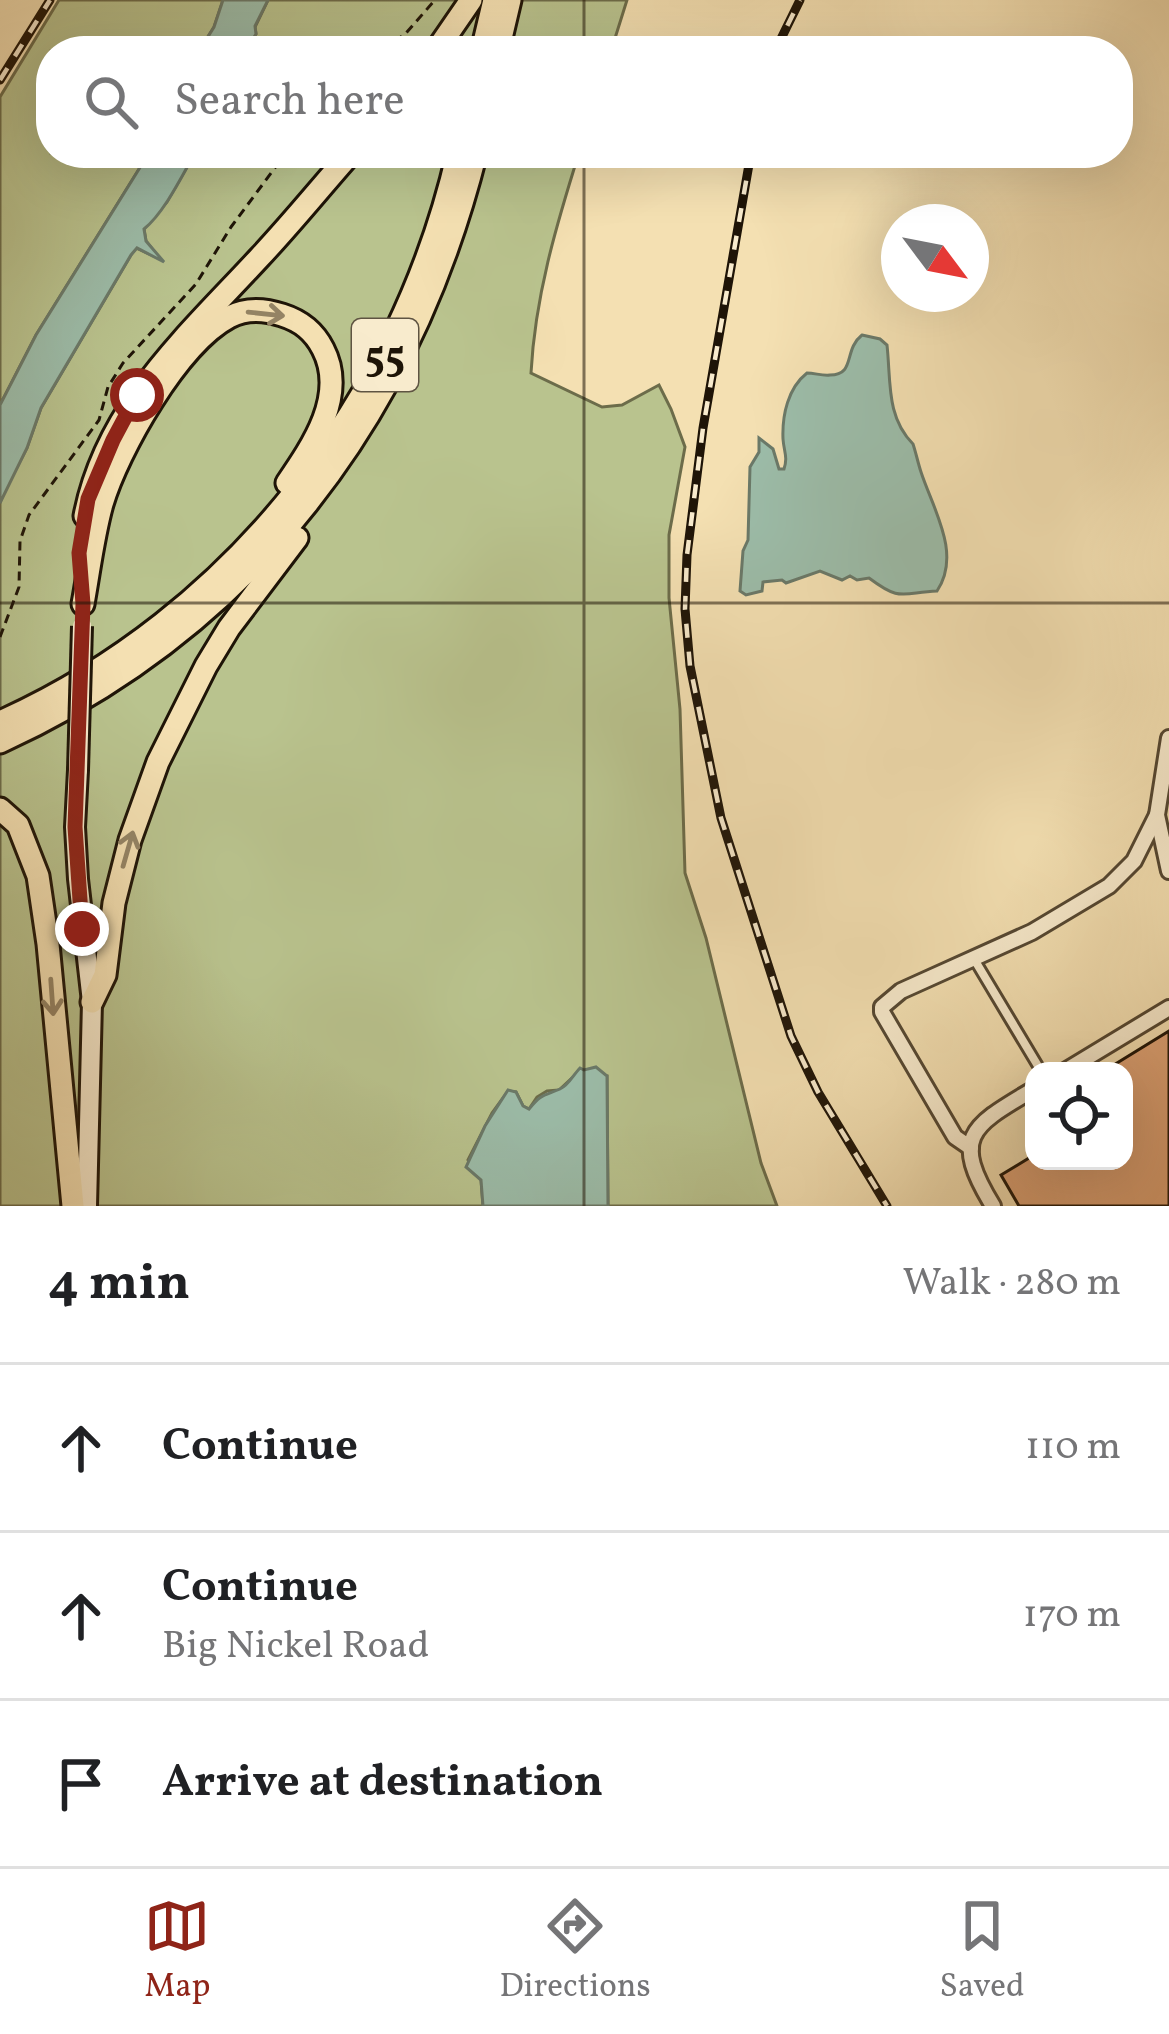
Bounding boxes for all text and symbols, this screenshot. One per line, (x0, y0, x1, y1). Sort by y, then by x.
search box (36, 36, 1133, 168)
icon: search (78, 69, 144, 135)
text: Search here (174, 71, 405, 134)
north arrow (881, 204, 989, 312)
one-way arrow (246, 303, 285, 326)
road number: 55 (352, 319, 418, 391)
route start (110, 368, 164, 422)
one-way arrow (118, 831, 140, 869)
route end (55, 902, 109, 956)
one-way arrow (41, 977, 64, 1016)
map controls (1025, 1062, 1133, 1170)
button: locate (1025, 1062, 1133, 1170)
text: 4 min (48, 1249, 190, 1320)
text: Walk · 280 m (903, 1257, 1121, 1311)
icon: ahead (48, 1415, 114, 1481)
text: Continue (162, 1416, 358, 1479)
text: 110 m (1025, 1421, 1121, 1475)
text: Continue (162, 1557, 358, 1620)
icon: ahead (48, 1583, 114, 1649)
text: 170 m (1023, 1589, 1121, 1643)
text: Big Nickel Road (162, 1620, 430, 1674)
icon: arrive (48, 1751, 114, 1817)
text: Arrive at destination (162, 1752, 603, 1815)
tab: Map (144, 1893, 211, 2011)
tab: Directions (499, 1893, 651, 2011)
tab: Saved (940, 1893, 1025, 2011)

